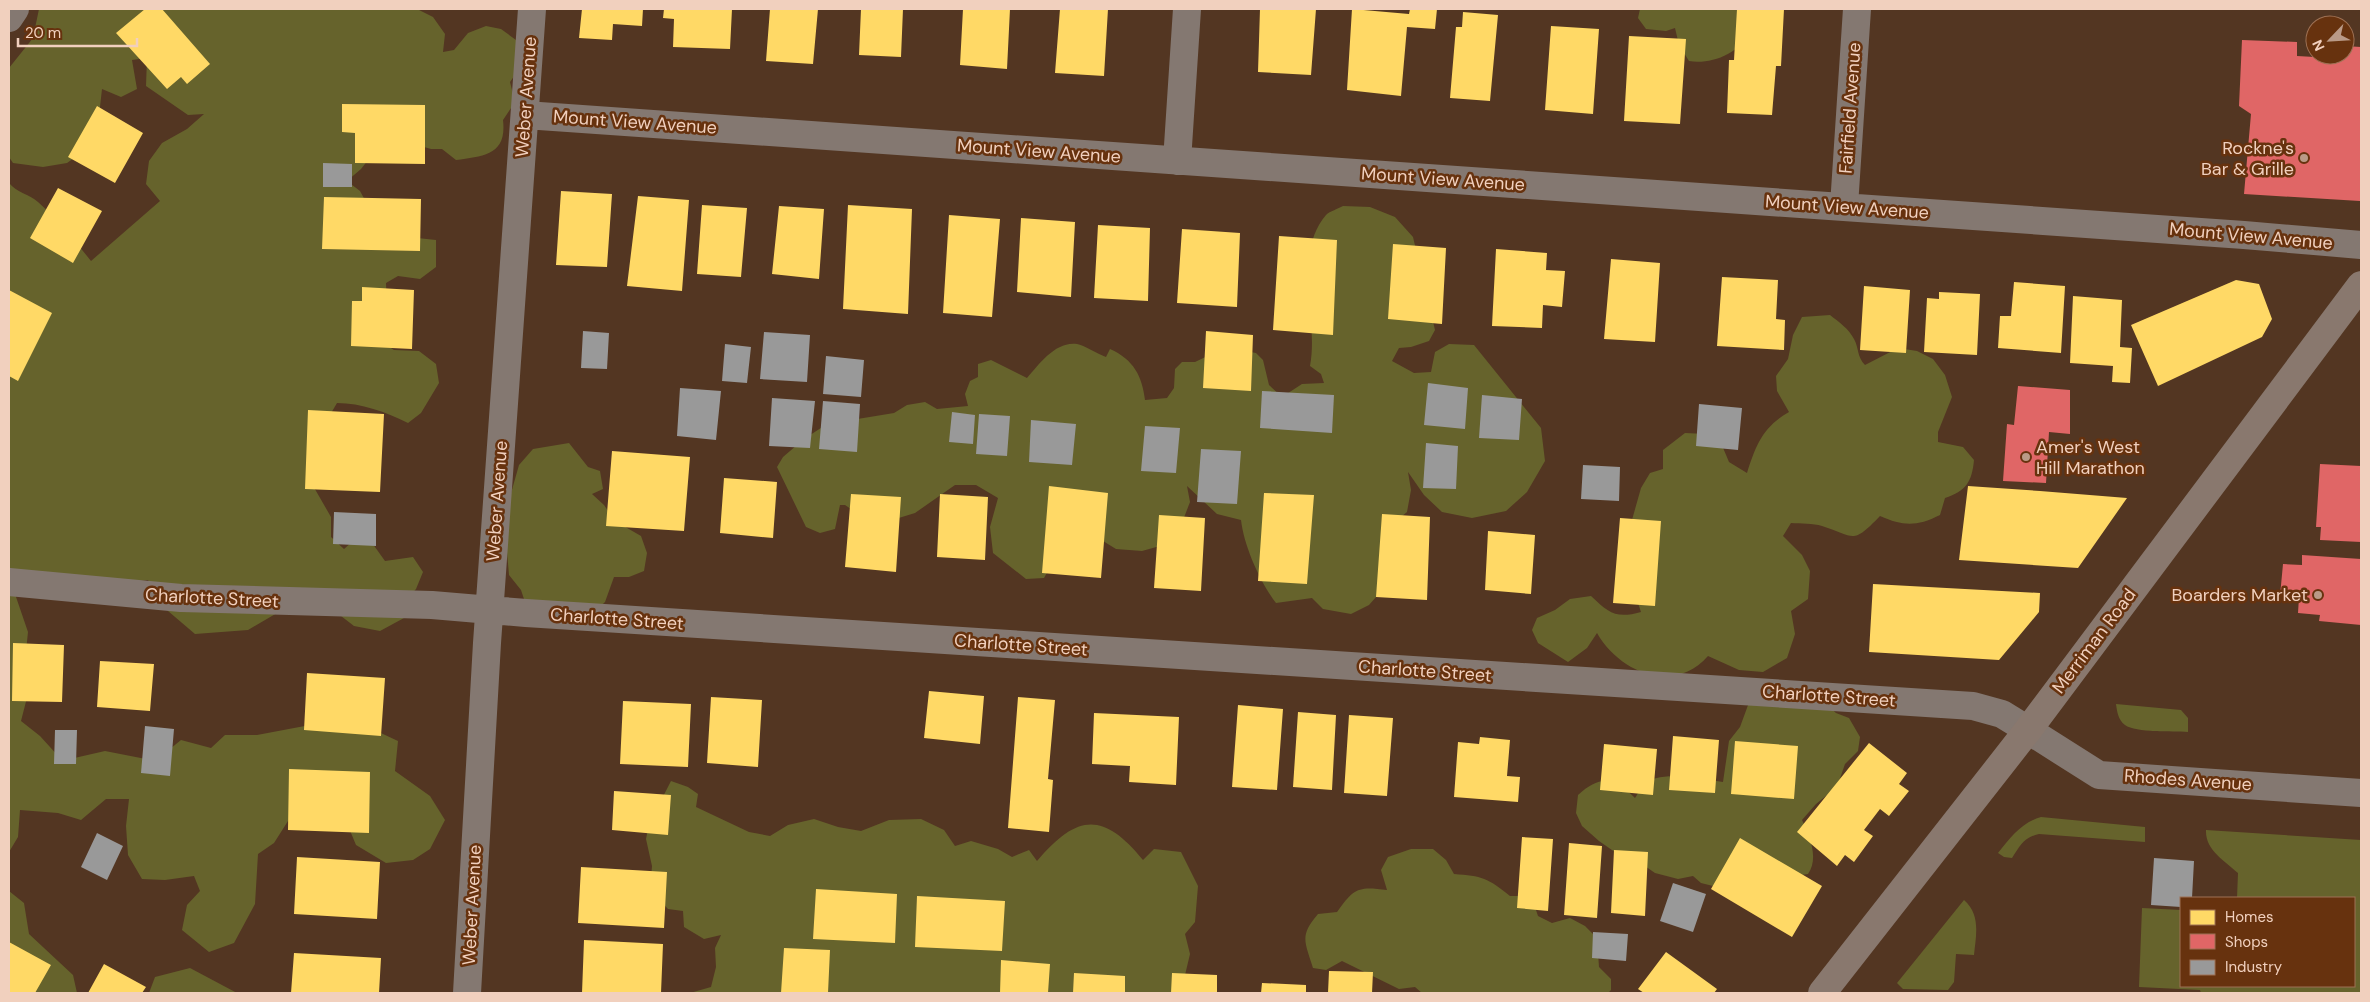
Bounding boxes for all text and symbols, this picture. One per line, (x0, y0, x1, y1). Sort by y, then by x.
scale bar (18, 15, 136, 47)
north arrow (2305, 15, 2355, 65)
text: 20 m (25, 23, 61, 43)
street label: Weber Avenue (510, 36, 542, 158)
text: N (2308, 37, 2329, 54)
street label: Fairfield Avenue (1833, 42, 1867, 174)
street label: Mount View Avenue (552, 104, 718, 140)
street label: Mount View Avenue (956, 133, 1122, 169)
place label: Rockne's Bar & Grille (2201, 136, 2294, 181)
marker: Rockne's Bar & Grille (2298, 152, 2310, 164)
street label: Mount View Avenue (1360, 161, 1526, 197)
street label: Mount View Avenue (1764, 189, 1930, 225)
street label: Mount View Avenue (2168, 217, 2334, 255)
place label: Amer's West Hill Marathon (2036, 435, 2145, 480)
street label: Weber Avenue (481, 440, 513, 562)
marker: Amer's West Hill Marathon (2020, 451, 2032, 463)
street label: Charlotte Street (145, 583, 279, 613)
place label: Boarders Market (2171, 583, 2308, 607)
street label: Merriman Road (2047, 584, 2141, 698)
marker: Boarders Market (2312, 589, 2324, 601)
street label: Charlotte Street (549, 602, 685, 636)
street label: Charlotte Street (953, 628, 1089, 662)
street label: Charlotte Street (1357, 654, 1493, 688)
street label: Charlotte Street (1761, 679, 1897, 713)
street label: Rhodes Avenue (2123, 764, 2253, 796)
street label: Weber Avenue (457, 844, 487, 966)
legend (2180, 897, 2355, 987)
text: Homes (2225, 907, 2274, 927)
text: Shops (2225, 932, 2268, 952)
text: Industry (2225, 957, 2283, 977)

